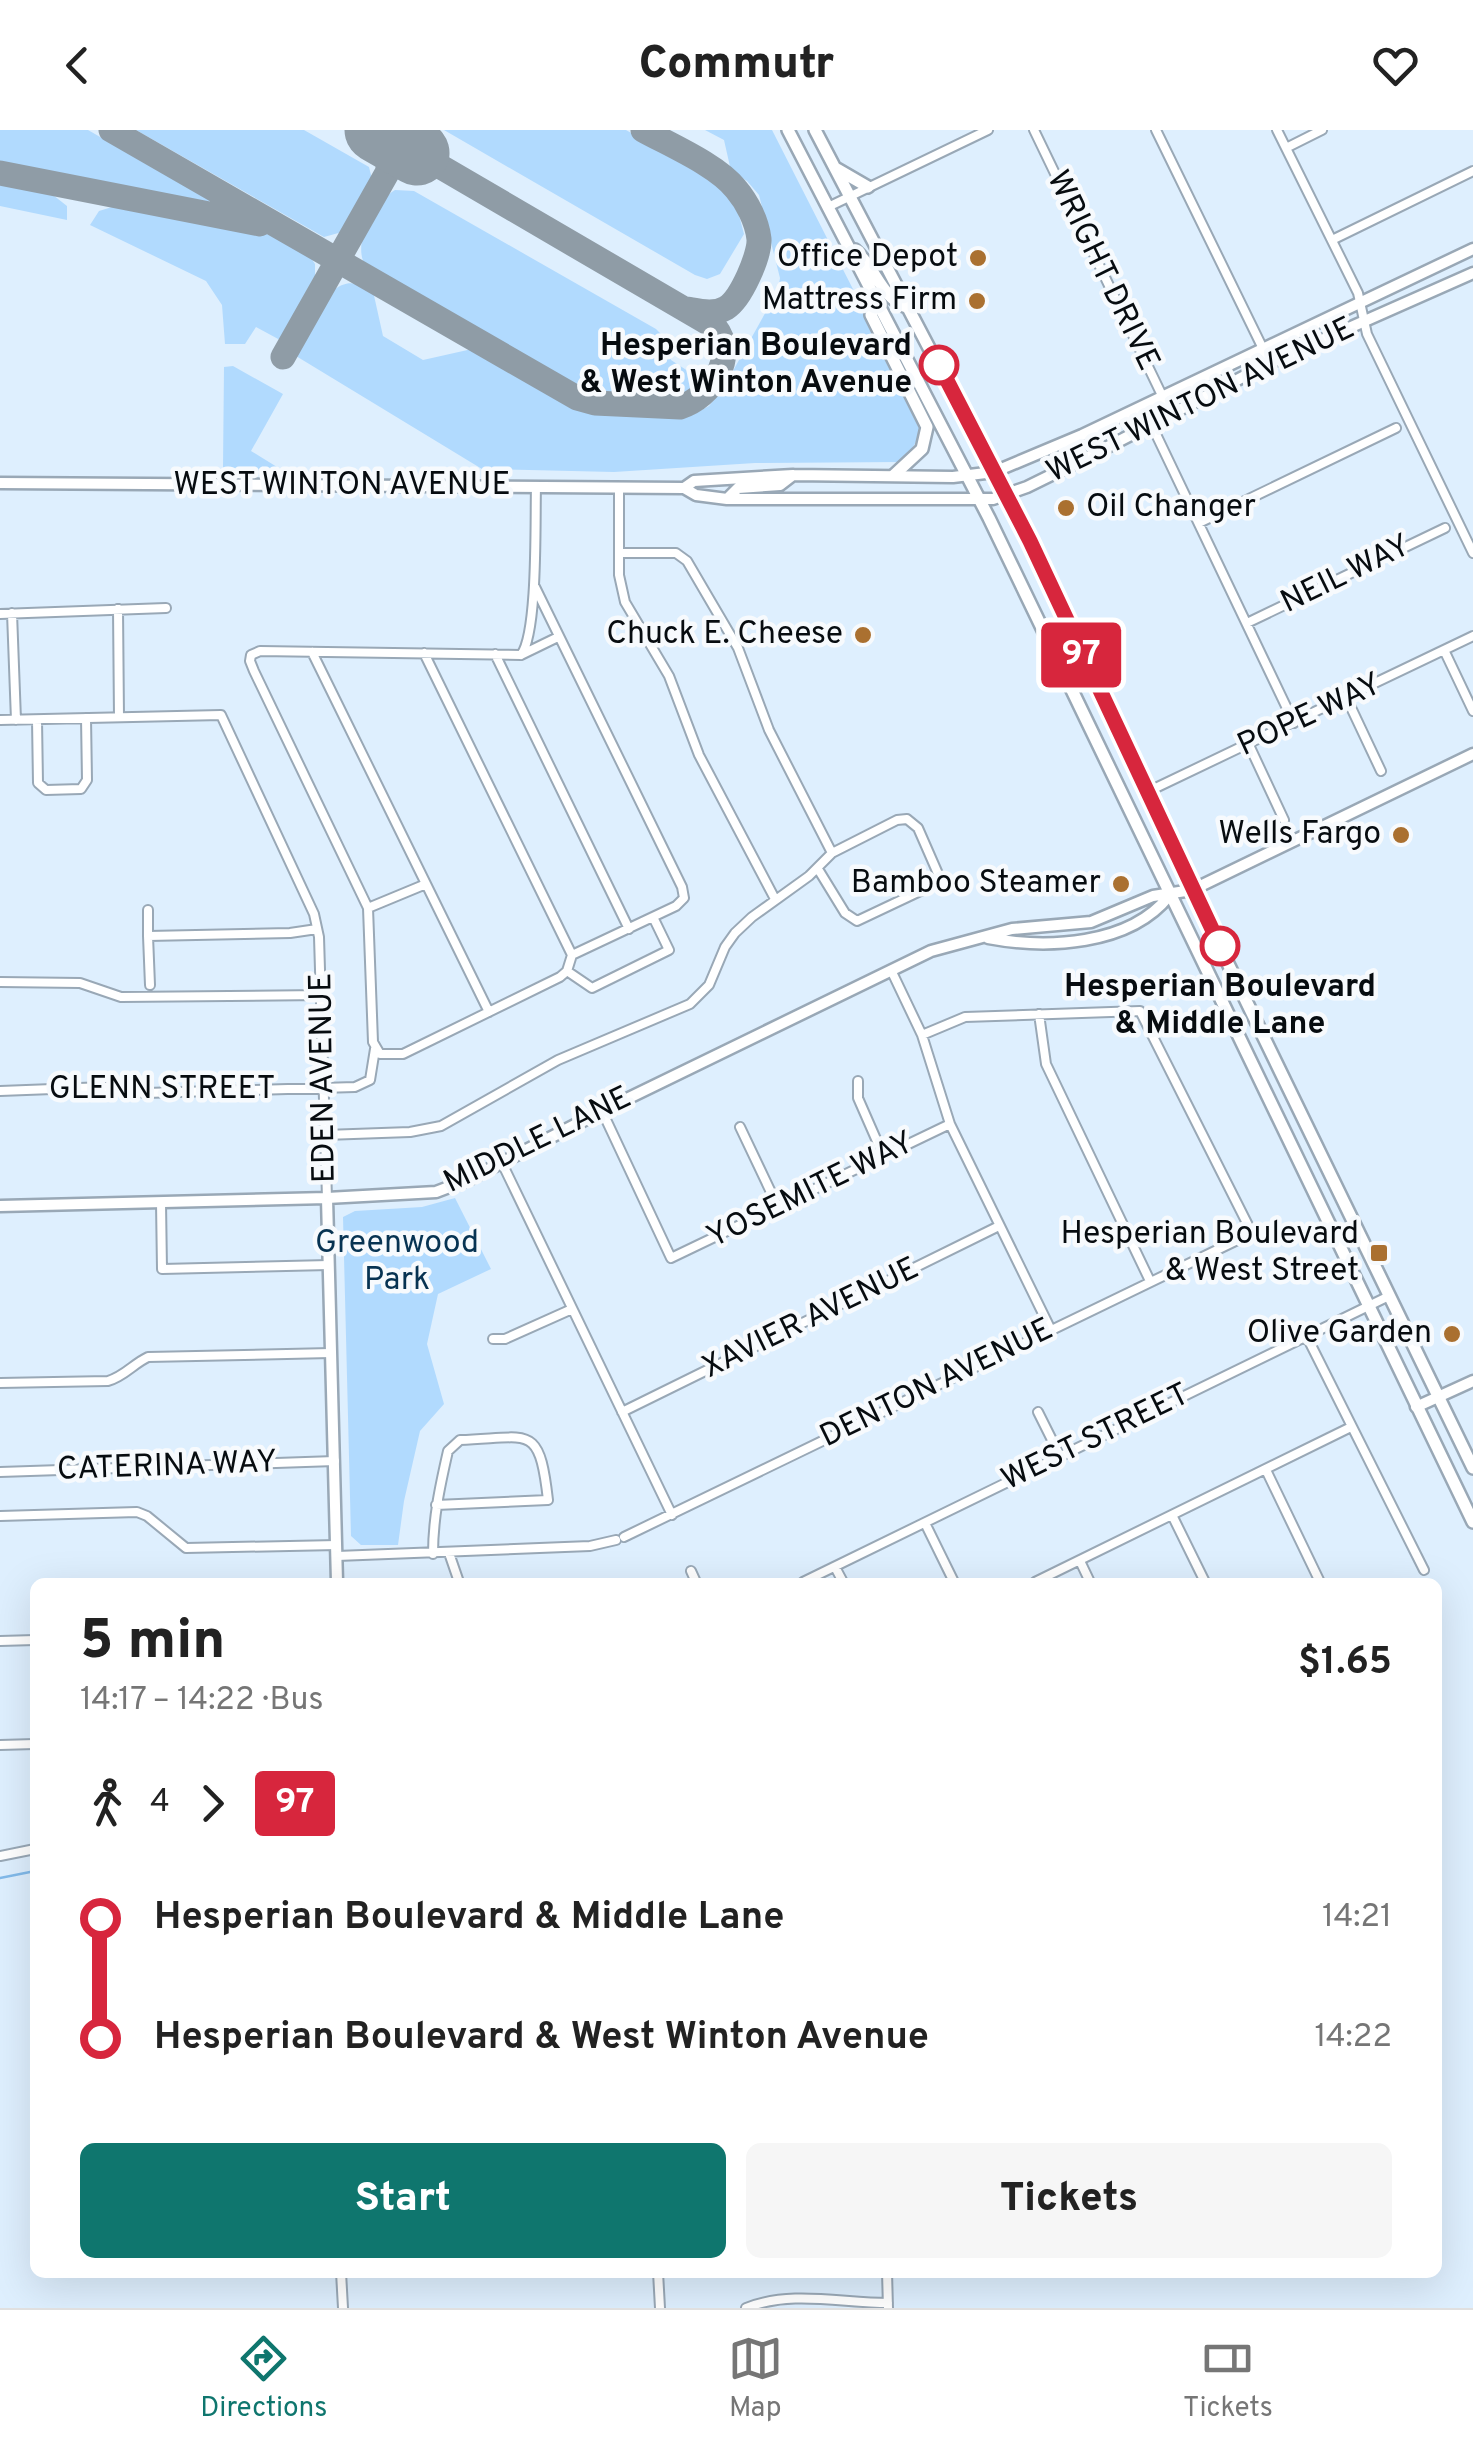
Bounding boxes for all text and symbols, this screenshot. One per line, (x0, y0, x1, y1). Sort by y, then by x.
text: Commutr (639, 37, 834, 94)
icon: back (50, 38, 105, 93)
icon: heart (1368, 38, 1423, 93)
street label: WRIGHT DRIVE (1036, 165, 1168, 377)
place label: Office Depot (777, 238, 958, 278)
marker: Office Depot (967, 247, 989, 269)
place label: Mattress Firm (762, 281, 957, 321)
marker: Mattress Firm (966, 290, 988, 312)
street label: WEST WINTON AVENUE (1041, 309, 1361, 493)
place label: Hesperian Boulevard & West Winton Avenue (580, 327, 912, 404)
marker: Hesperian Boulevard & West Winton Avenue (920, 346, 958, 384)
street label: WEST WINTON AVENUE (173, 466, 511, 506)
place label: Oil Changer (1086, 488, 1256, 528)
marker: Oil Changer (1055, 497, 1077, 519)
street label: NEIL WAY (1275, 526, 1417, 624)
place label: Chuck E. Cheese (606, 615, 843, 655)
line badge: 97 (1036, 622, 1126, 688)
marker: Chuck E. Cheese (852, 624, 874, 646)
text: 97 (1061, 633, 1101, 677)
street label: POPE WAY (1232, 665, 1388, 767)
place label: Wells Fargo (1218, 815, 1381, 855)
marker: Wells Fargo (1390, 824, 1412, 846)
place label: Bamboo Steamer (851, 864, 1101, 904)
marker: Bamboo Steamer (1110, 873, 1132, 895)
marker: Hesperian Boulevard & Middle Lane (1201, 927, 1239, 965)
place label: Hesperian Boulevard & Middle Lane (1064, 968, 1376, 1045)
street label: EDEN AVENUE (302, 972, 346, 1184)
street label: GLENN STREET (49, 1070, 275, 1110)
street label: MIDDLE LANE (438, 1078, 638, 1204)
street label: YOSEMITE WAY (701, 1124, 921, 1258)
place label: Hesperian Boulevard & West Street (1061, 1215, 1359, 1292)
park label: Greenwood Park (315, 1224, 479, 1301)
marker: Hesperian Boulevard & West Street (1368, 1242, 1390, 1264)
street label: XAVIER AVENUE (696, 1249, 926, 1389)
street label: DENTON AVENUE (814, 1310, 1060, 1458)
place label: Olive Garden (1247, 1314, 1432, 1354)
marker: Olive Garden (1441, 1323, 1463, 1345)
street label: WEST STREET (996, 1375, 1196, 1501)
street label: CATERINA WAY (56, 1443, 278, 1491)
text: 5 min (80, 1608, 225, 1678)
text: $1.65 (1298, 1639, 1392, 1688)
text: 14:17 – 14:22 · Bus (80, 1681, 324, 1721)
icon: walk (80, 1776, 135, 1831)
icon: forward (185, 1776, 240, 1831)
text: 97 (275, 1781, 315, 1825)
text: 4 (150, 1783, 170, 1823)
text: Hesperian Boulevard & Middle Lane (154, 1894, 784, 1943)
text: 14:21 (1322, 1898, 1392, 1938)
text: Hesperian Boulevard & West Winton Avenue (154, 2014, 929, 2063)
text: 14:22 (1314, 2018, 1392, 2058)
button: Start (80, 2143, 726, 2258)
button: Tickets (746, 2143, 1392, 2258)
tab: Directions (200, 2331, 327, 2427)
tab: Map (728, 2331, 783, 2427)
tab: Tickets (1183, 2331, 1273, 2427)

